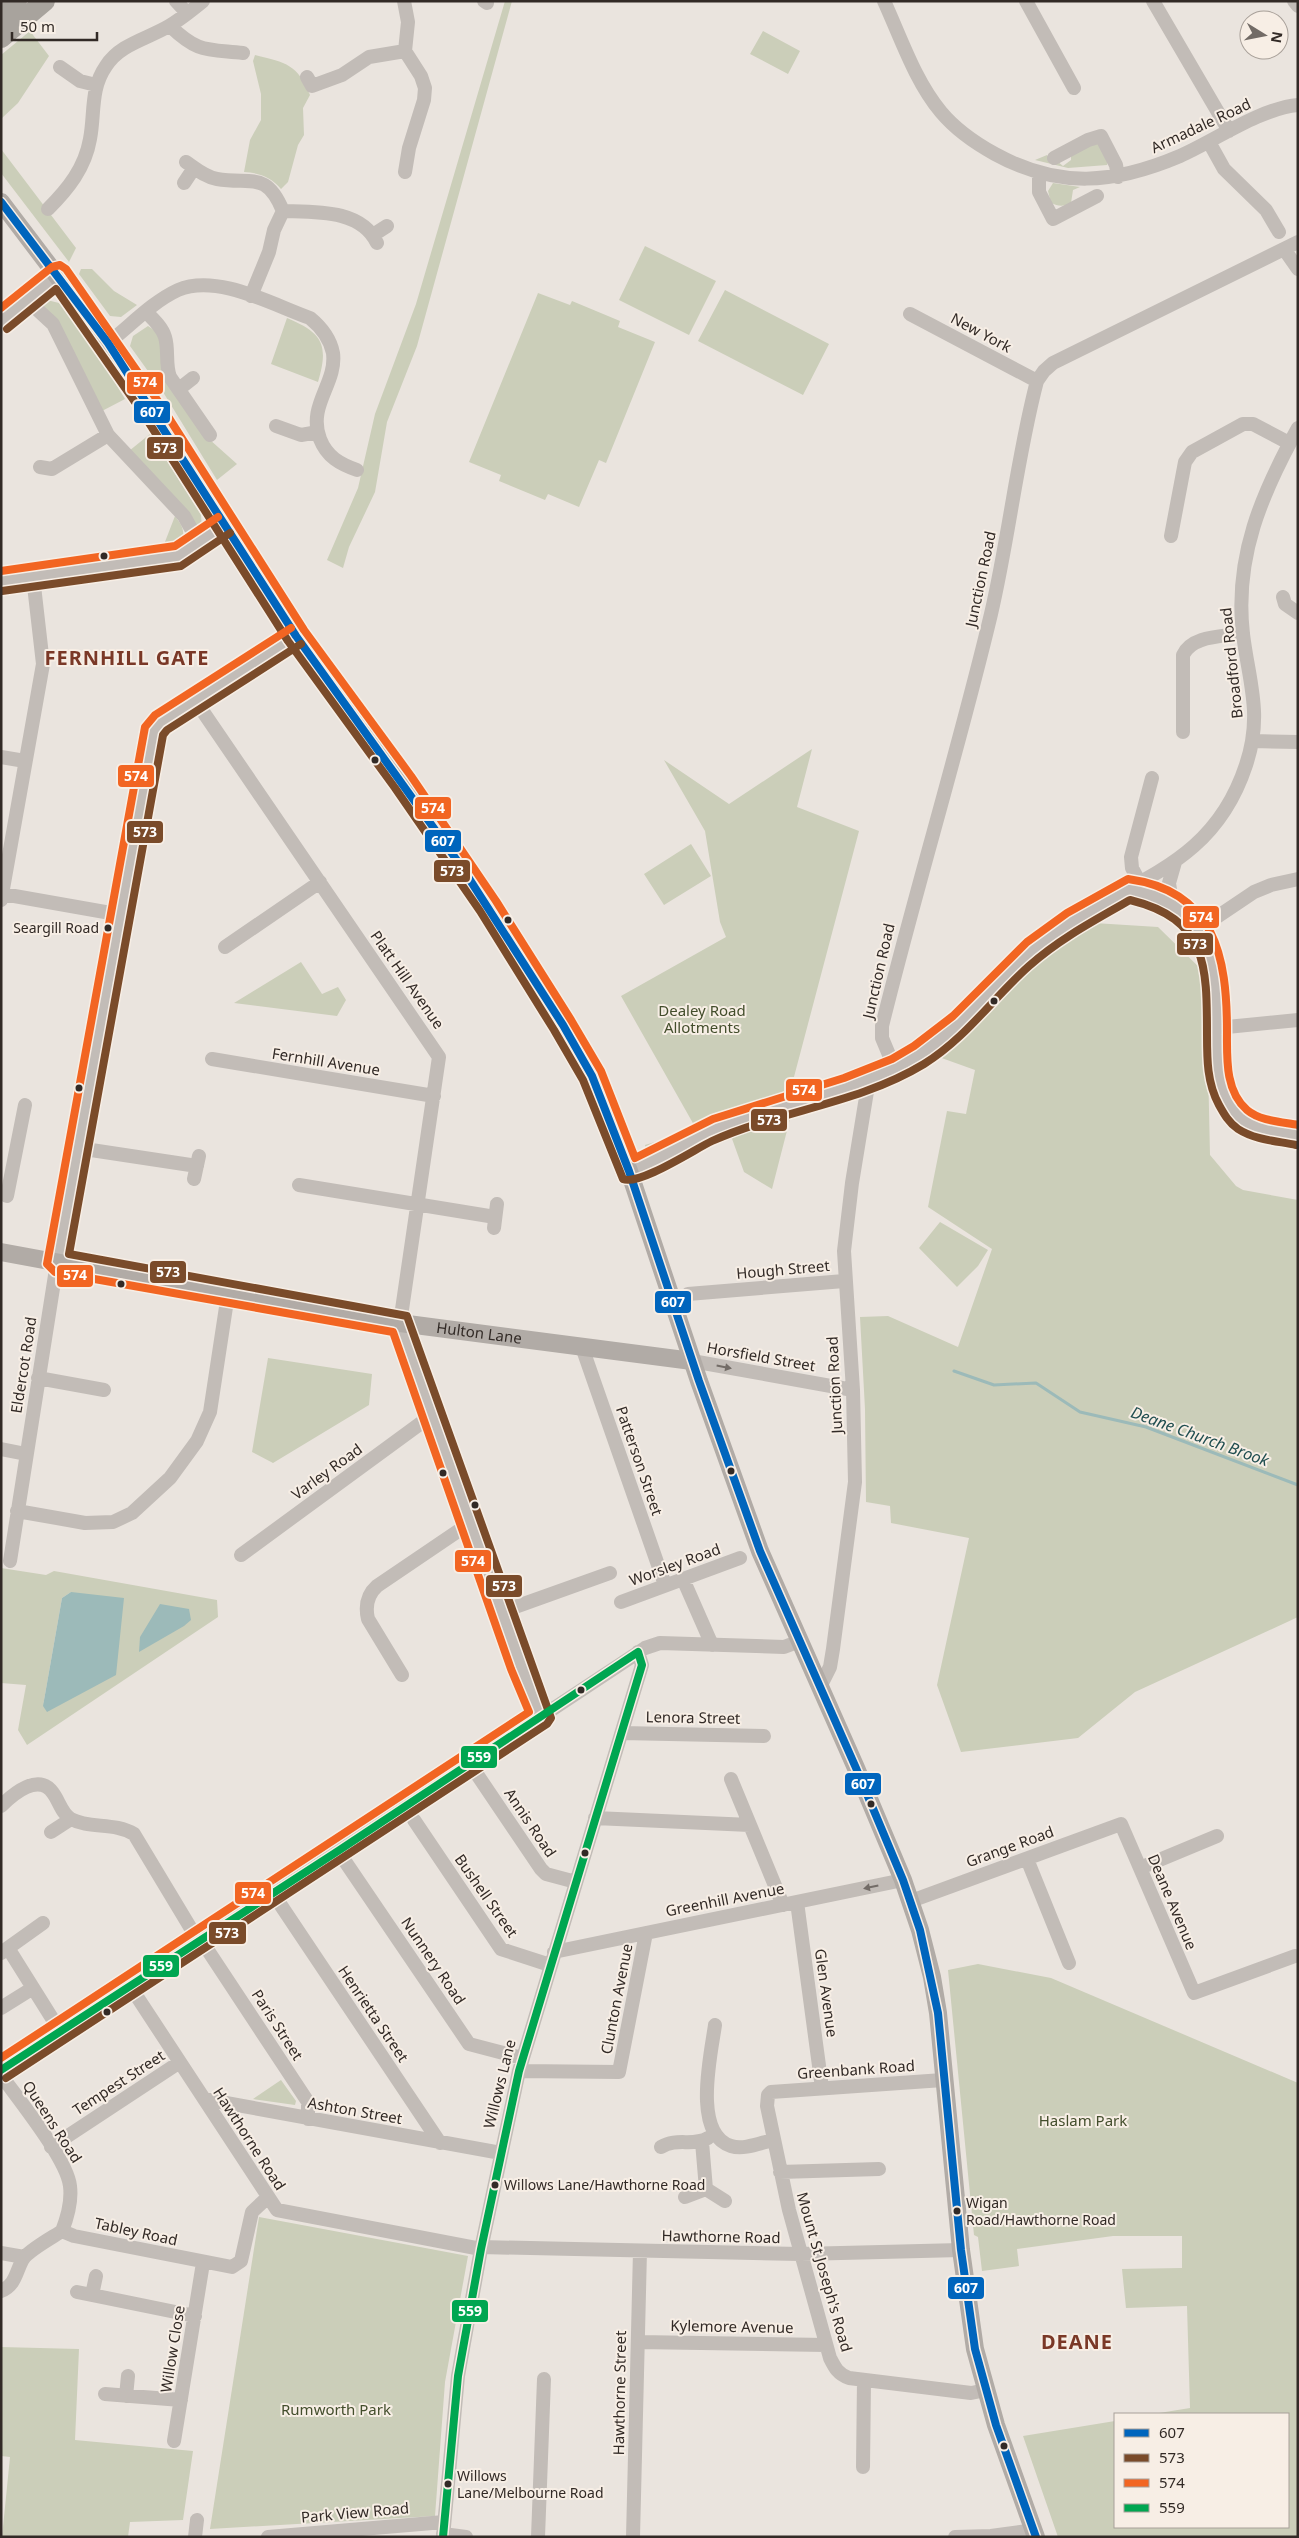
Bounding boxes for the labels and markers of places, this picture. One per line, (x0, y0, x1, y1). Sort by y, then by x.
unlabelled marker (99, 551, 109, 561)
unlabelled marker (370, 755, 380, 765)
unlabelled marker (503, 915, 513, 925)
place label: Seargill Road (13, 918, 99, 937)
marker: Seargill Road (103, 923, 113, 933)
unlabelled marker (989, 996, 999, 1006)
unlabelled marker (74, 1083, 84, 1093)
unlabelled marker (116, 1279, 126, 1289)
unlabelled marker (726, 1466, 736, 1476)
unlabelled marker (438, 1468, 448, 1478)
unlabelled marker (470, 1500, 480, 1510)
unlabelled marker (576, 1685, 586, 1695)
unlabelled marker (866, 1799, 876, 1809)
unlabelled marker (580, 1848, 590, 1858)
unlabelled marker (102, 2007, 112, 2017)
place label: Willows Lane/Hawthorne Road (504, 2175, 705, 2194)
marker: Willows Lane/Hawthorne Road (490, 2180, 500, 2190)
place label: Wigan Road/Hawthorne Road (966, 2193, 1116, 2229)
marker: Wigan Road/Hawthorne Road (952, 2206, 962, 2216)
unlabelled marker (999, 2441, 1009, 2451)
place label: Willows Lane/Melbourne Road (457, 2466, 604, 2502)
marker: Willows Lane/Melbourne Road (443, 2479, 453, 2489)

